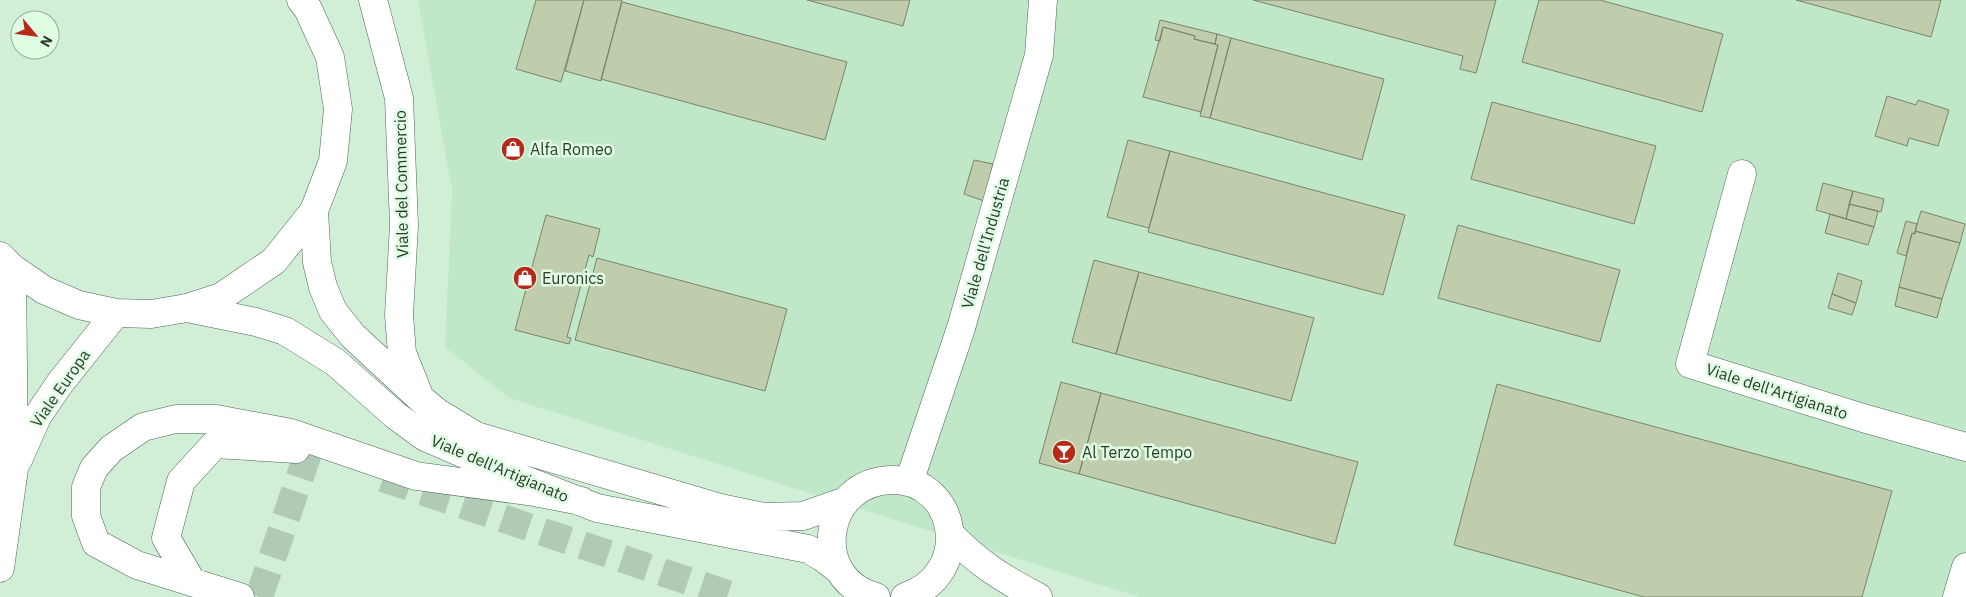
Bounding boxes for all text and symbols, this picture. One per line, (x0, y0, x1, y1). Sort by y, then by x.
north arrow (10, 10, 60, 60)
text: N (36, 33, 57, 50)
street label: Viale del Commercio (390, 110, 412, 258)
shop icon: Alfa Romeo (500, 136, 526, 162)
place label: Alfa Romeo (530, 139, 613, 159)
street label: Viale dell'Industria (957, 175, 1013, 311)
shop icon: Euronics (512, 265, 538, 291)
place label: Euronics (542, 268, 604, 288)
street label: Viale Europa (26, 345, 94, 431)
street label: Viale dell'Artigianato (1704, 359, 1850, 423)
street label: Viale dell'Artigianato (428, 430, 572, 506)
bar icon: Al Terzo Tempo (1051, 439, 1077, 465)
place label: Al Terzo Tempo (1082, 442, 1192, 462)

